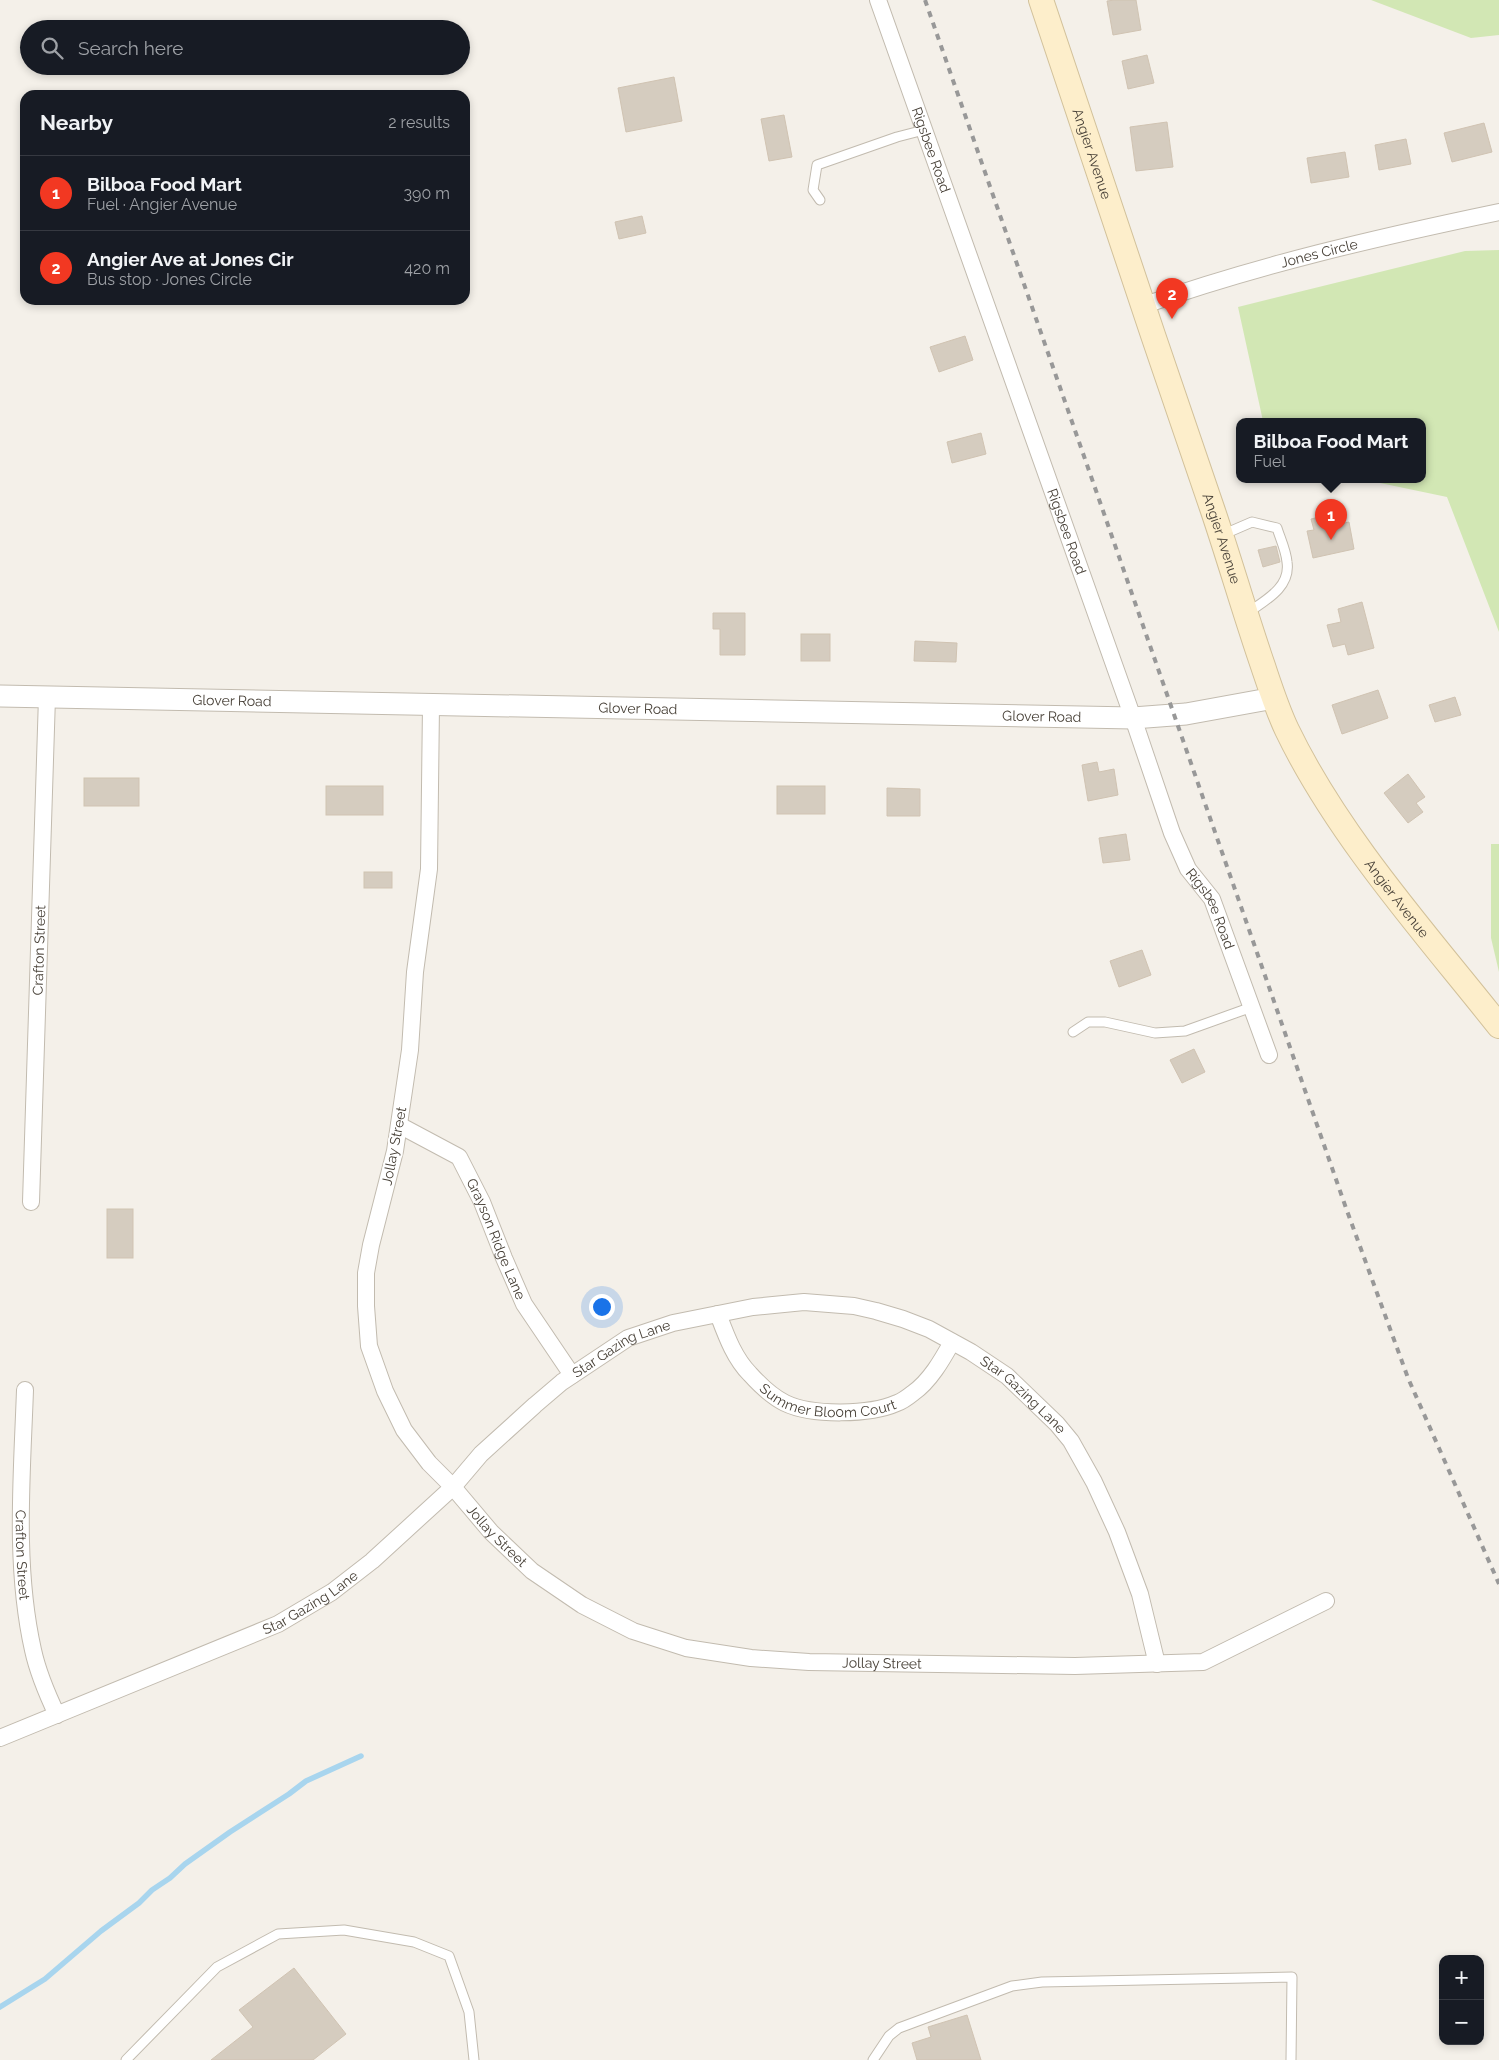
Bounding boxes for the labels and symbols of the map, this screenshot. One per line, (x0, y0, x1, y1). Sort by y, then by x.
street label: Rigsbee Road (909, 105, 954, 195)
street label: Angier Avenue (1069, 106, 1115, 201)
street label: Jones Circle (1279, 236, 1359, 271)
pin: 2 (1156, 278, 1188, 319)
street label: Rigsbee Road (1044, 486, 1089, 576)
street label: Angier Avenue (1199, 491, 1244, 586)
pin: 1 (1315, 499, 1347, 540)
street label: Glover Road (192, 692, 272, 709)
street label: Glover Road (598, 700, 678, 717)
street label: Glover Road (1002, 707, 1082, 725)
street label: Angier Avenue (1362, 856, 1432, 941)
street label: Rigsbee Road (1183, 865, 1238, 951)
street label: Crafton Street (30, 904, 48, 995)
street label: Jollay Street (379, 1105, 410, 1187)
street label: Grayson Ridge Lane (463, 1176, 529, 1302)
your location (589, 1294, 615, 1320)
street label: Star Gazing Lane (569, 1316, 672, 1381)
street label: Star Gazing Lane (977, 1353, 1069, 1436)
street label: Summer Bloom Court (757, 1380, 899, 1420)
street label: Jollay Street (464, 1502, 531, 1570)
street label: Crafton Street (13, 1510, 33, 1601)
street label: Star Gazing Lane (260, 1567, 361, 1637)
street label: Jollay Street (842, 1654, 922, 1672)

